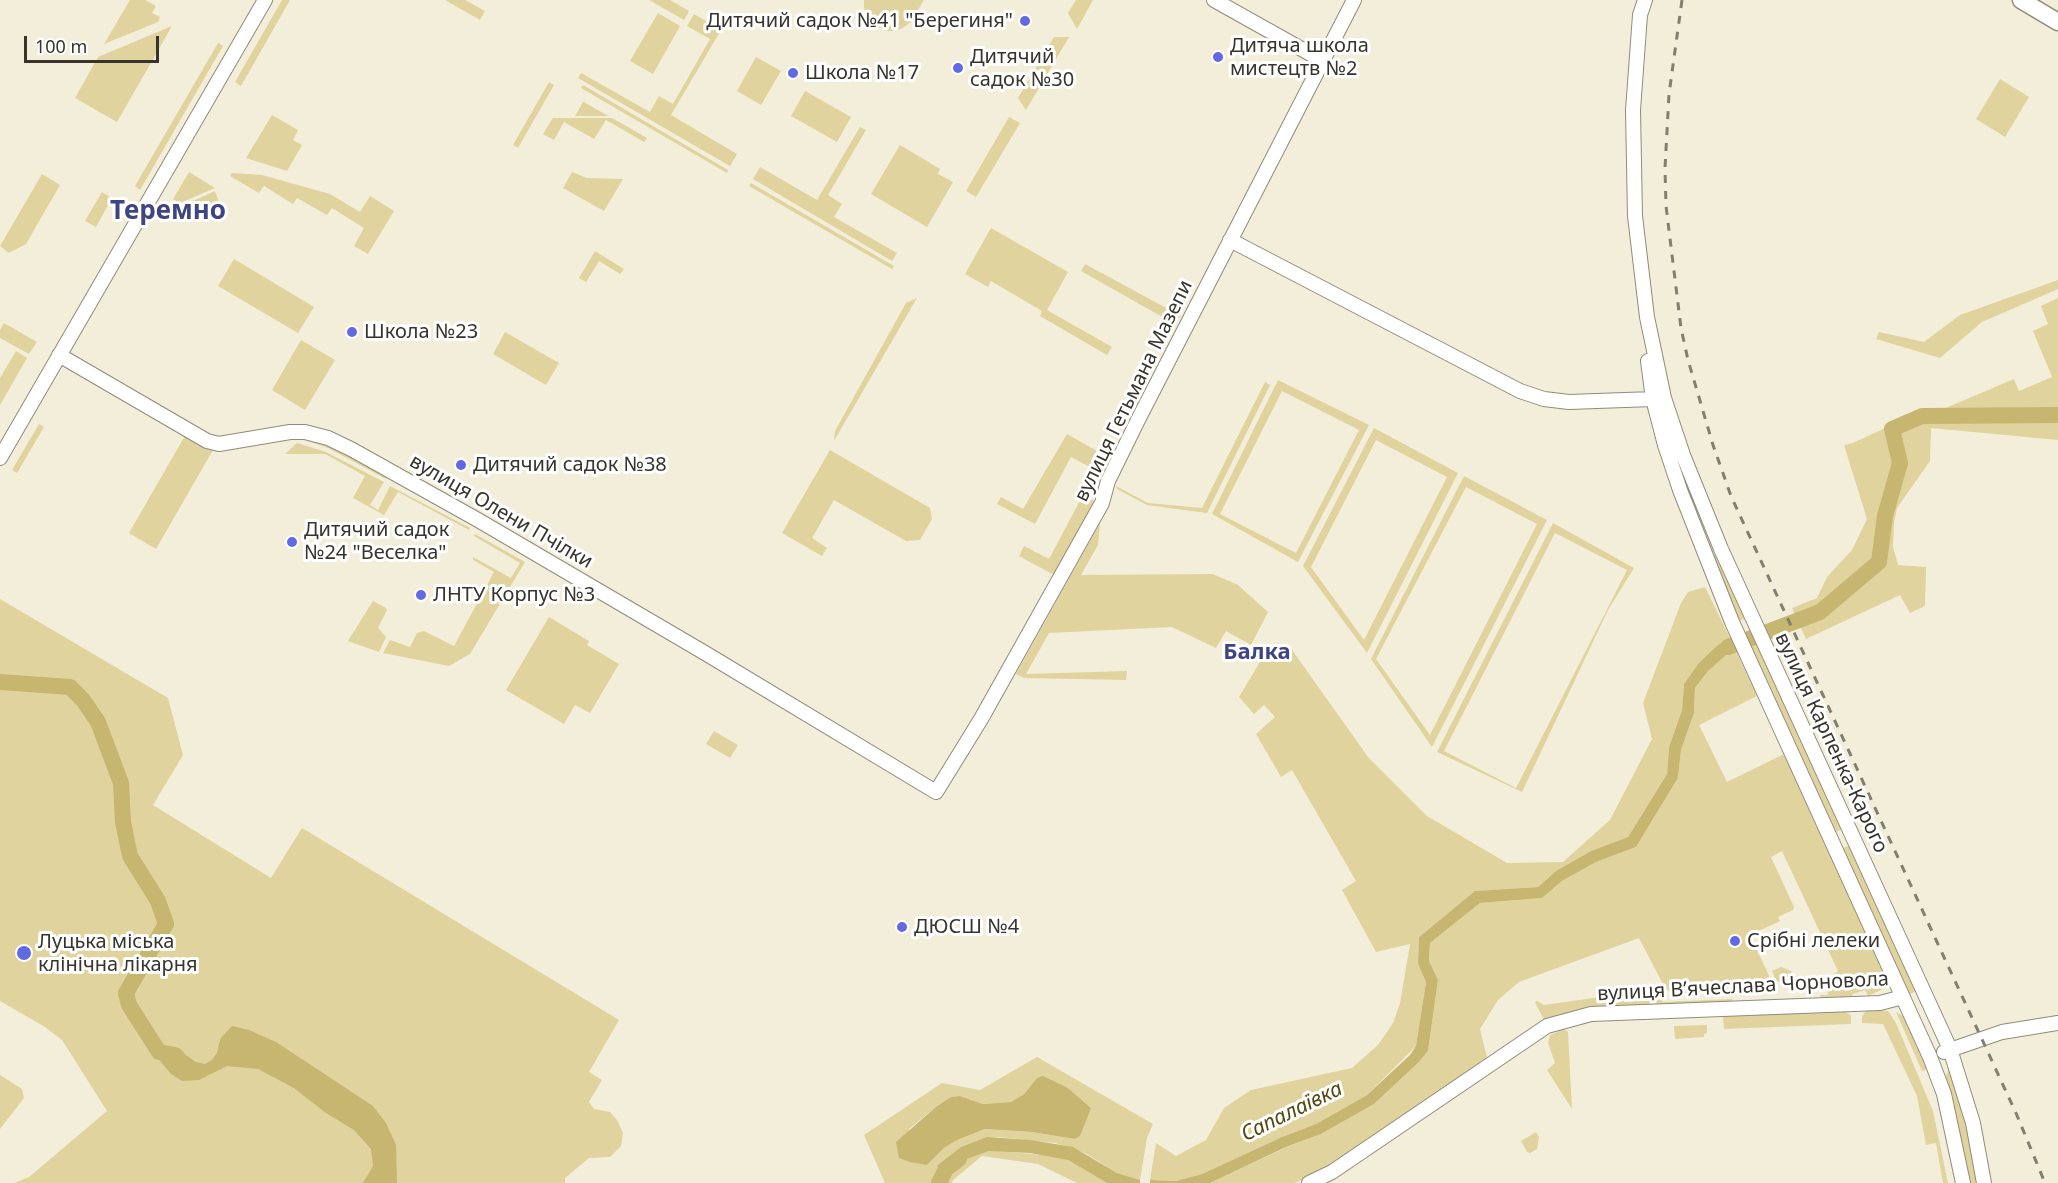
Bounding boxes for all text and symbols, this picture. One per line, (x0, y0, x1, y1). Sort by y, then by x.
place label: Дитячий садок №41 "Берегиня" (706, 9, 1013, 33)
marker: Дитячий садок №41 "Берегиня" (1018, 14, 1032, 28)
scale bar (27, 24, 162, 62)
text: 100 m (35, 34, 87, 58)
place label: Дитяча школа мистецтв №2 (1230, 34, 1369, 81)
place label: Дитячий садок №30 (970, 45, 1074, 92)
marker: Дитяча школа мистецтв №2 (1211, 50, 1225, 64)
place label: Школа №17 (805, 61, 919, 85)
marker: Дитячий садок №30 (951, 61, 965, 75)
marker: Школа №17 (786, 66, 800, 80)
district label: Теремно (110, 196, 226, 228)
street label: вулиця Гетьмана Мазепи (1070, 276, 1198, 506)
place label: Школа №23 (364, 320, 478, 344)
marker: Школа №23 (345, 325, 359, 339)
street label: вулиця Олени Пчілки (405, 450, 597, 574)
place label: Дитячий садок №38 (473, 453, 667, 477)
marker: Дитячий садок №38 (454, 458, 468, 472)
place label: Дитячий садок №24 "Веселка" (304, 518, 449, 565)
marker: Дитячий садок №24 "Веселка" (285, 535, 299, 549)
place label: ЛНТУ Корпус №3 (433, 583, 595, 607)
marker: ЛНТУ Корпус №3 (414, 588, 428, 602)
street label: вулиця Карпенка-Карого (1769, 629, 1893, 857)
district label: Балка (1223, 640, 1291, 666)
place label: ДЮСШ №4 (914, 915, 1019, 939)
marker: ДЮСШ №4 (895, 920, 909, 934)
place label: Срібні лелеки (1747, 929, 1880, 953)
place label: Луцька міська клінічна лікарня (38, 930, 198, 977)
marker: Срібні лелеки (1728, 934, 1742, 948)
marker: Луцька міська клінічна лікарня (15, 944, 33, 962)
street label: вулиця Вʼячеслава Чорновола (1596, 967, 1890, 1007)
water label: Сапалаївка (1237, 1077, 1347, 1147)

